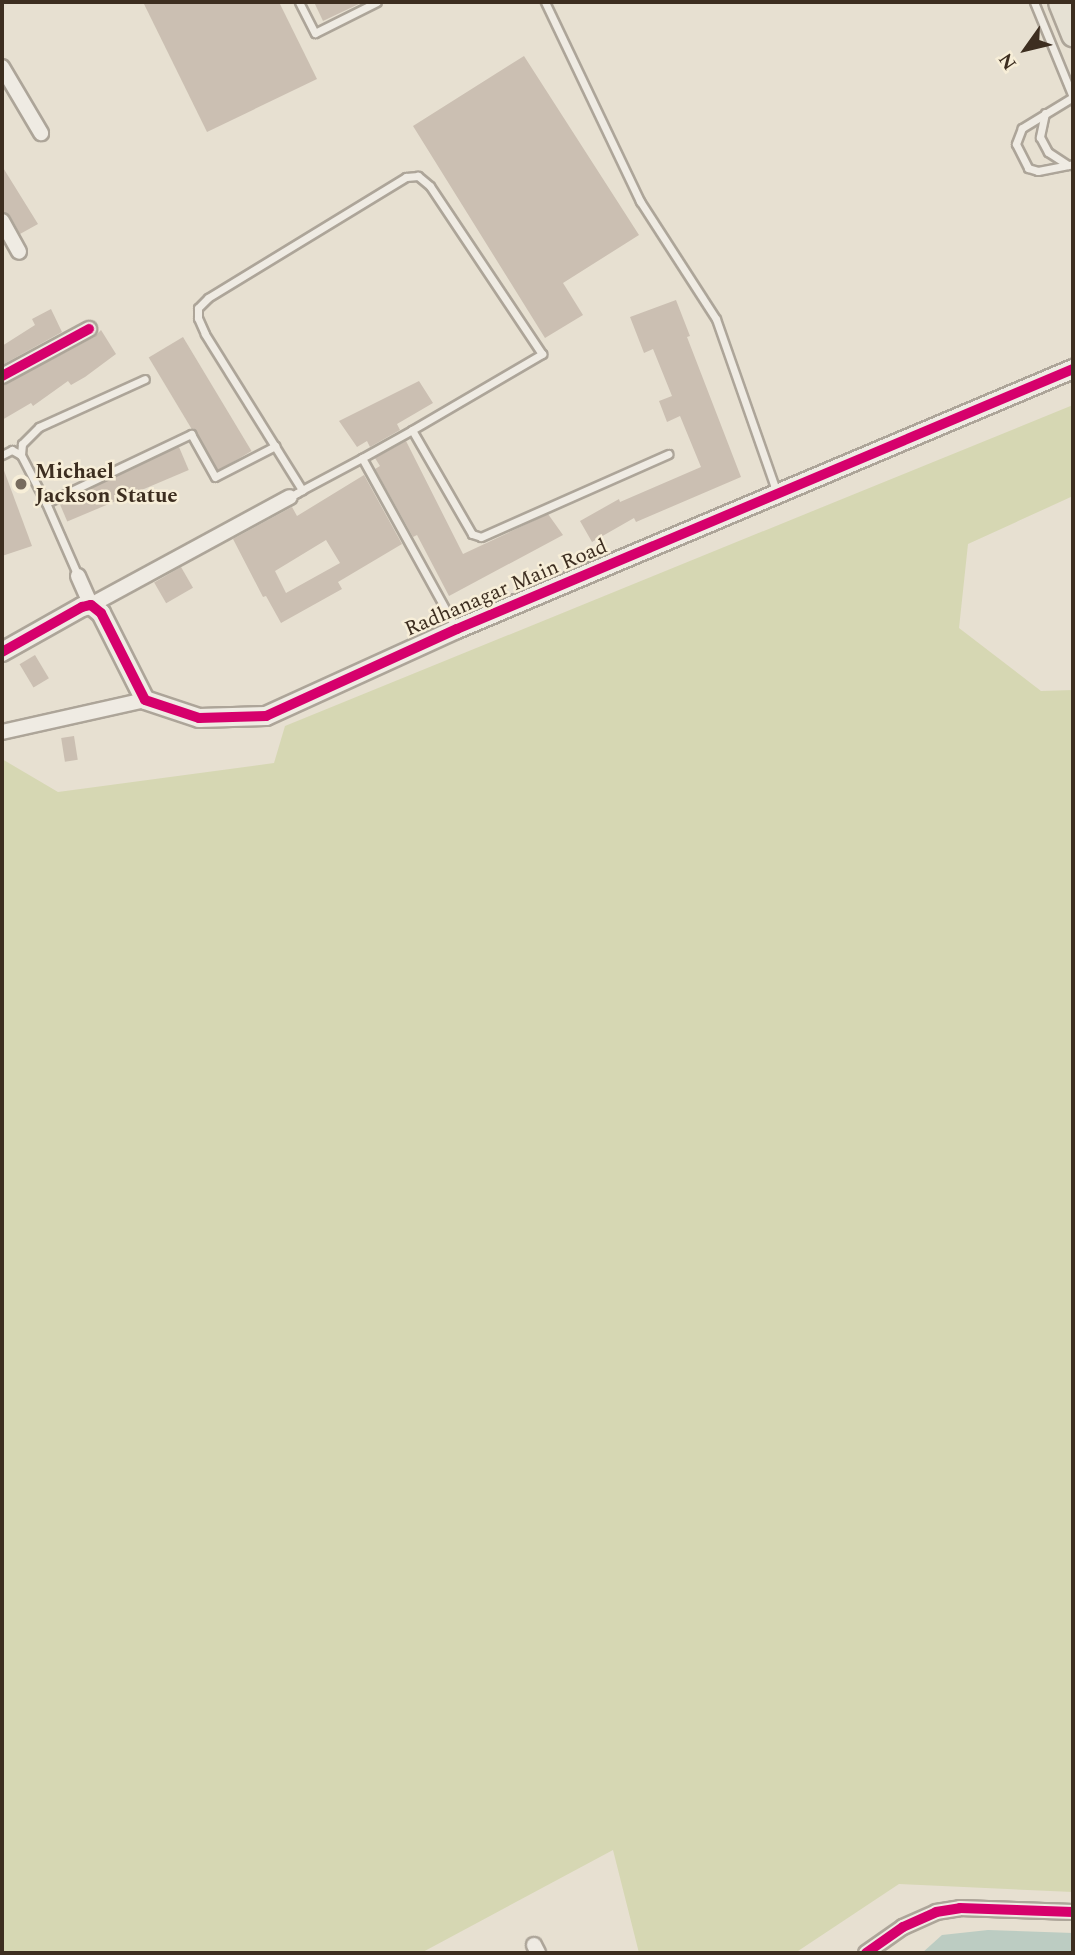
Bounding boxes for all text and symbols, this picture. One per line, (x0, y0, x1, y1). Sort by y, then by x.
north arrow (991, 14, 1061, 84)
text: N (992, 46, 1025, 76)
place label: Michael Jackson Statue (35, 459, 178, 509)
marker: Michael Jackson Statue (13, 476, 29, 492)
street label: Radhanagar Main Road (401, 534, 611, 642)

